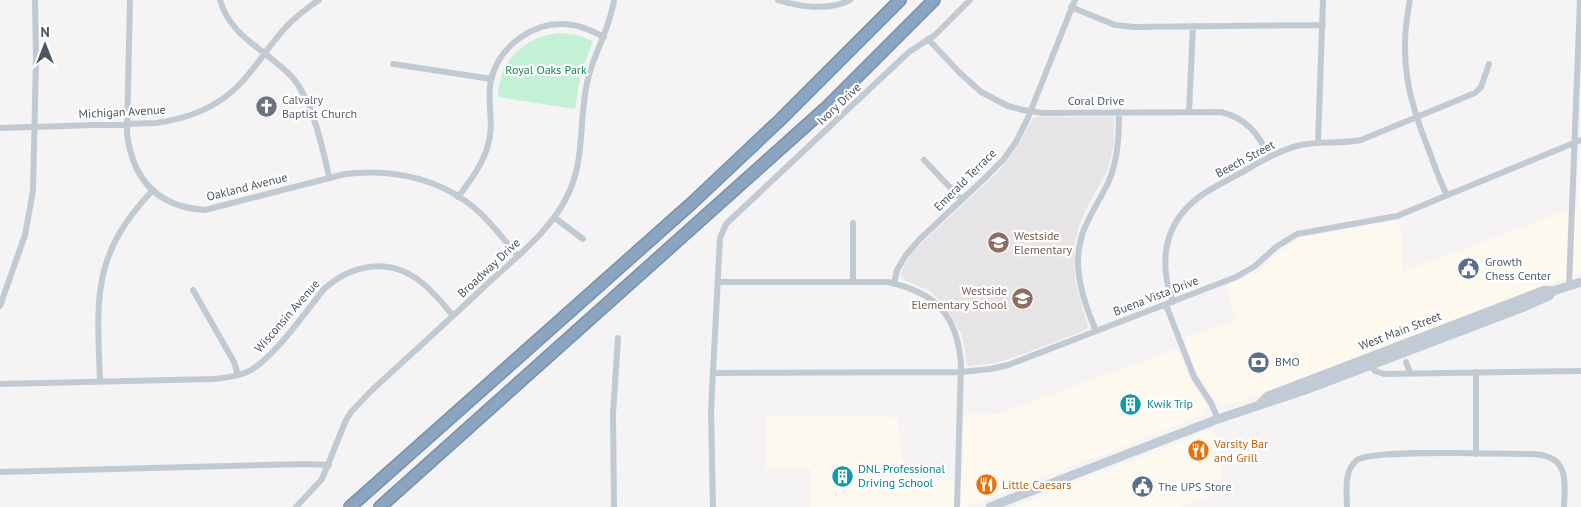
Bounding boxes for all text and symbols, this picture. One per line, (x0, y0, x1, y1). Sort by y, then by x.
north arrow (20, 20, 70, 70)
text: N (40, 23, 50, 41)
park label: Royal Oaks Park (505, 62, 587, 77)
street label: Ivory Drive (813, 79, 864, 128)
place label: Calvalry Baptist Church (282, 92, 357, 121)
street label: Coral Drive (1068, 93, 1124, 108)
church icon: Calvalry Baptist Church (254, 95, 278, 119)
street label: Michigan Avenue (78, 102, 166, 121)
street label: Beech Street (1213, 137, 1277, 180)
street label: Emerald Terrace (930, 145, 999, 214)
street label: Oakland Avenue (205, 169, 289, 204)
place label: Westside Elementary (1014, 228, 1073, 257)
school or university icon: Westside Elementary (986, 231, 1010, 255)
street label: Broadway Drive (454, 235, 523, 300)
place label: Growth Chess Center (1485, 254, 1551, 283)
public building icon: Growth Chess Center (1457, 257, 1481, 281)
street label: Buena Vista Drive (1111, 272, 1201, 319)
street label: Wisconsin Avenue (251, 276, 322, 355)
place label: Westside Elementary School (911, 283, 1007, 312)
school or university icon: Westside Elementary School (1011, 286, 1035, 310)
street label: West Main Street (1357, 308, 1443, 353)
bank icon: BMO (1247, 350, 1271, 374)
place label: BMO (1275, 354, 1300, 369)
building icon: Kwik Trip (1119, 392, 1143, 416)
place label: Kwik Trip (1147, 396, 1193, 411)
place label: Varsity Bar and Grill (1213, 436, 1268, 465)
restaurant icon: Varsity Bar and Grill (1186, 439, 1210, 463)
place label: DNL Professional Driving School (858, 461, 946, 490)
building icon: DNL Professional Driving School (830, 464, 854, 488)
restaurant icon: Little Caesars (974, 473, 998, 497)
public building icon: The UPS Store (1130, 475, 1154, 499)
place label: Little Caesars (1002, 477, 1071, 492)
place label: The UPS Store (1158, 479, 1232, 494)

